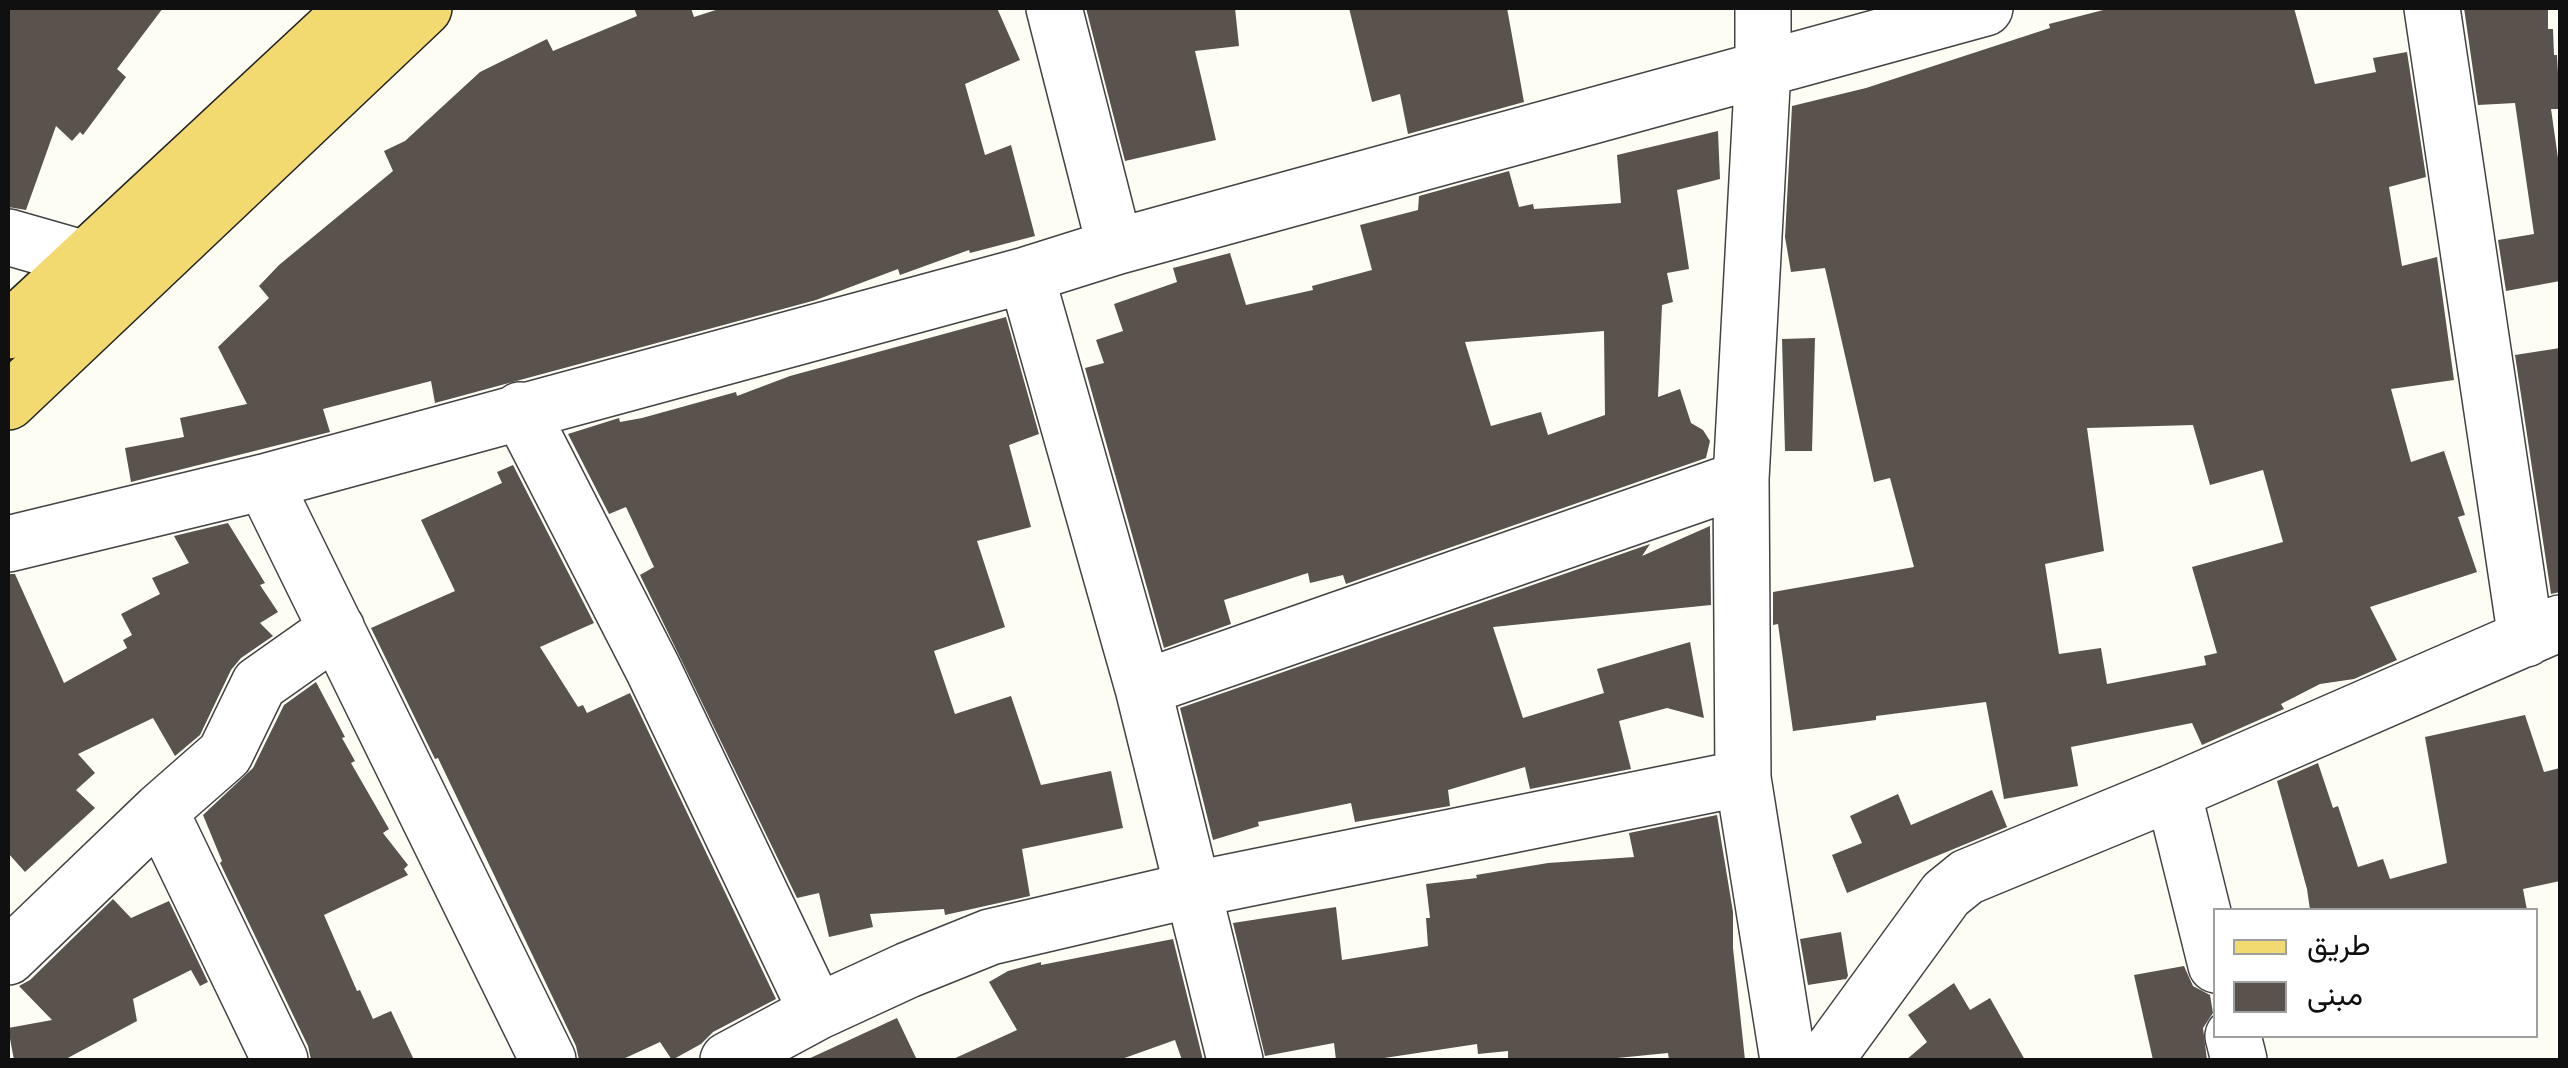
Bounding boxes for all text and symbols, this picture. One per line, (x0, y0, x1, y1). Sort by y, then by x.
legend (2213, 908, 2538, 1038)
text: طريق (2307, 926, 2371, 963)
text: مبنى (2307, 976, 2363, 1013)

